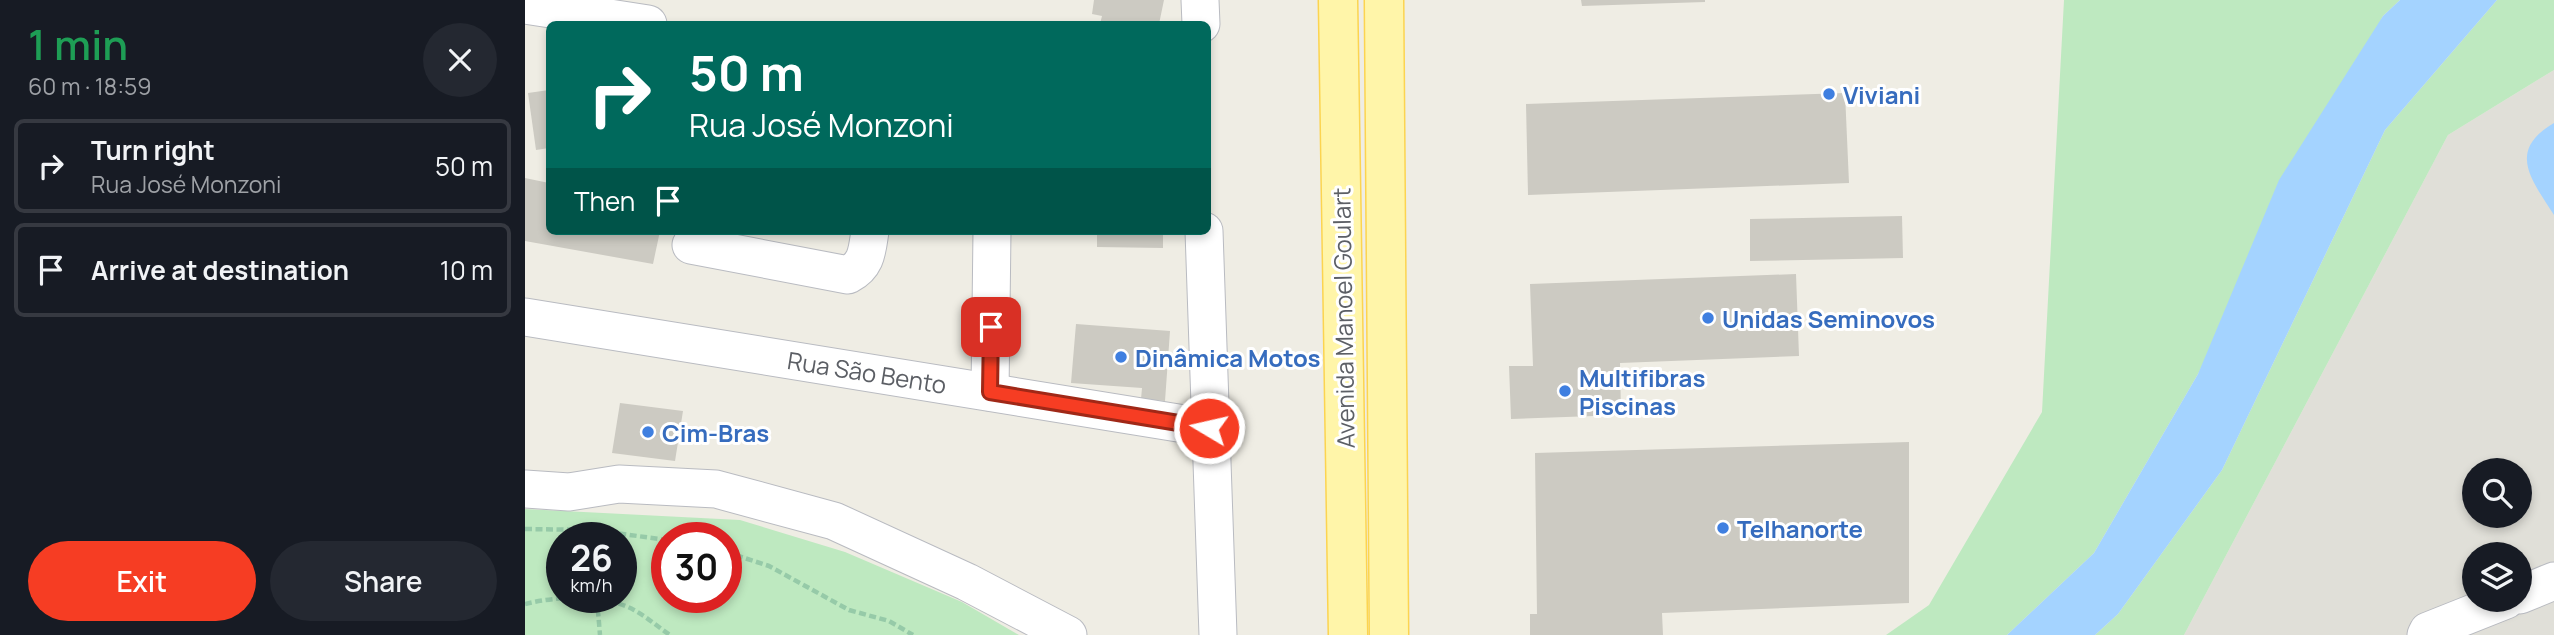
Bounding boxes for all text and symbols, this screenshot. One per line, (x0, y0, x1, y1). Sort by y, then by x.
text: 1 min (28, 15, 128, 73)
button: close (423, 23, 497, 97)
text: 50 m (689, 39, 804, 106)
icon: right (574, 49, 665, 140)
text: 60 m · 18:59 (28, 70, 152, 102)
place label: Viviani (1843, 78, 1920, 111)
marker: Viviani (1821, 86, 1837, 102)
text: Rua José Monzoni (689, 103, 954, 147)
text: Turn right (91, 132, 215, 168)
icon: right (32, 147, 70, 185)
text: 50 m (435, 148, 493, 184)
text: Rua José Monzoni (91, 168, 281, 200)
icon: arrive (649, 182, 687, 220)
text: Then (574, 183, 635, 219)
street label: Avenida Manoel Goulart (1324, 187, 1362, 449)
icon: arrive (32, 251, 70, 289)
text: Arrive at destination (91, 252, 349, 288)
text: 10 m (440, 252, 493, 288)
pin (961, 297, 1021, 357)
place label: Unidas Seminovos (1722, 302, 1935, 335)
icon: arrive (972, 308, 1010, 346)
marker: Unidas Seminovos (1700, 310, 1716, 326)
place label: Dinâmica Motos (1135, 341, 1321, 374)
street label: Rua São Bento (785, 343, 949, 401)
marker: Dinâmica Motos (1113, 349, 1129, 365)
place label: Multifibras Piscinas (1579, 361, 1705, 422)
marker: Multifibras Piscinas (1557, 383, 1573, 399)
position arrow (1172, 391, 1246, 465)
place label: Cim-Bras (662, 416, 769, 449)
marker: Cim-Bras (640, 424, 656, 440)
map controls (2462, 458, 2532, 612)
button: search (2462, 458, 2532, 528)
place label: Telhanorte (1737, 512, 1863, 545)
marker: Telhanorte (1715, 520, 1731, 536)
speed limit sign: 30 (651, 522, 742, 613)
text: 26 (570, 534, 613, 582)
button: Exit (28, 541, 256, 621)
button: Share (270, 541, 497, 621)
button: layers (2462, 542, 2532, 612)
text: km/h (571, 573, 612, 597)

